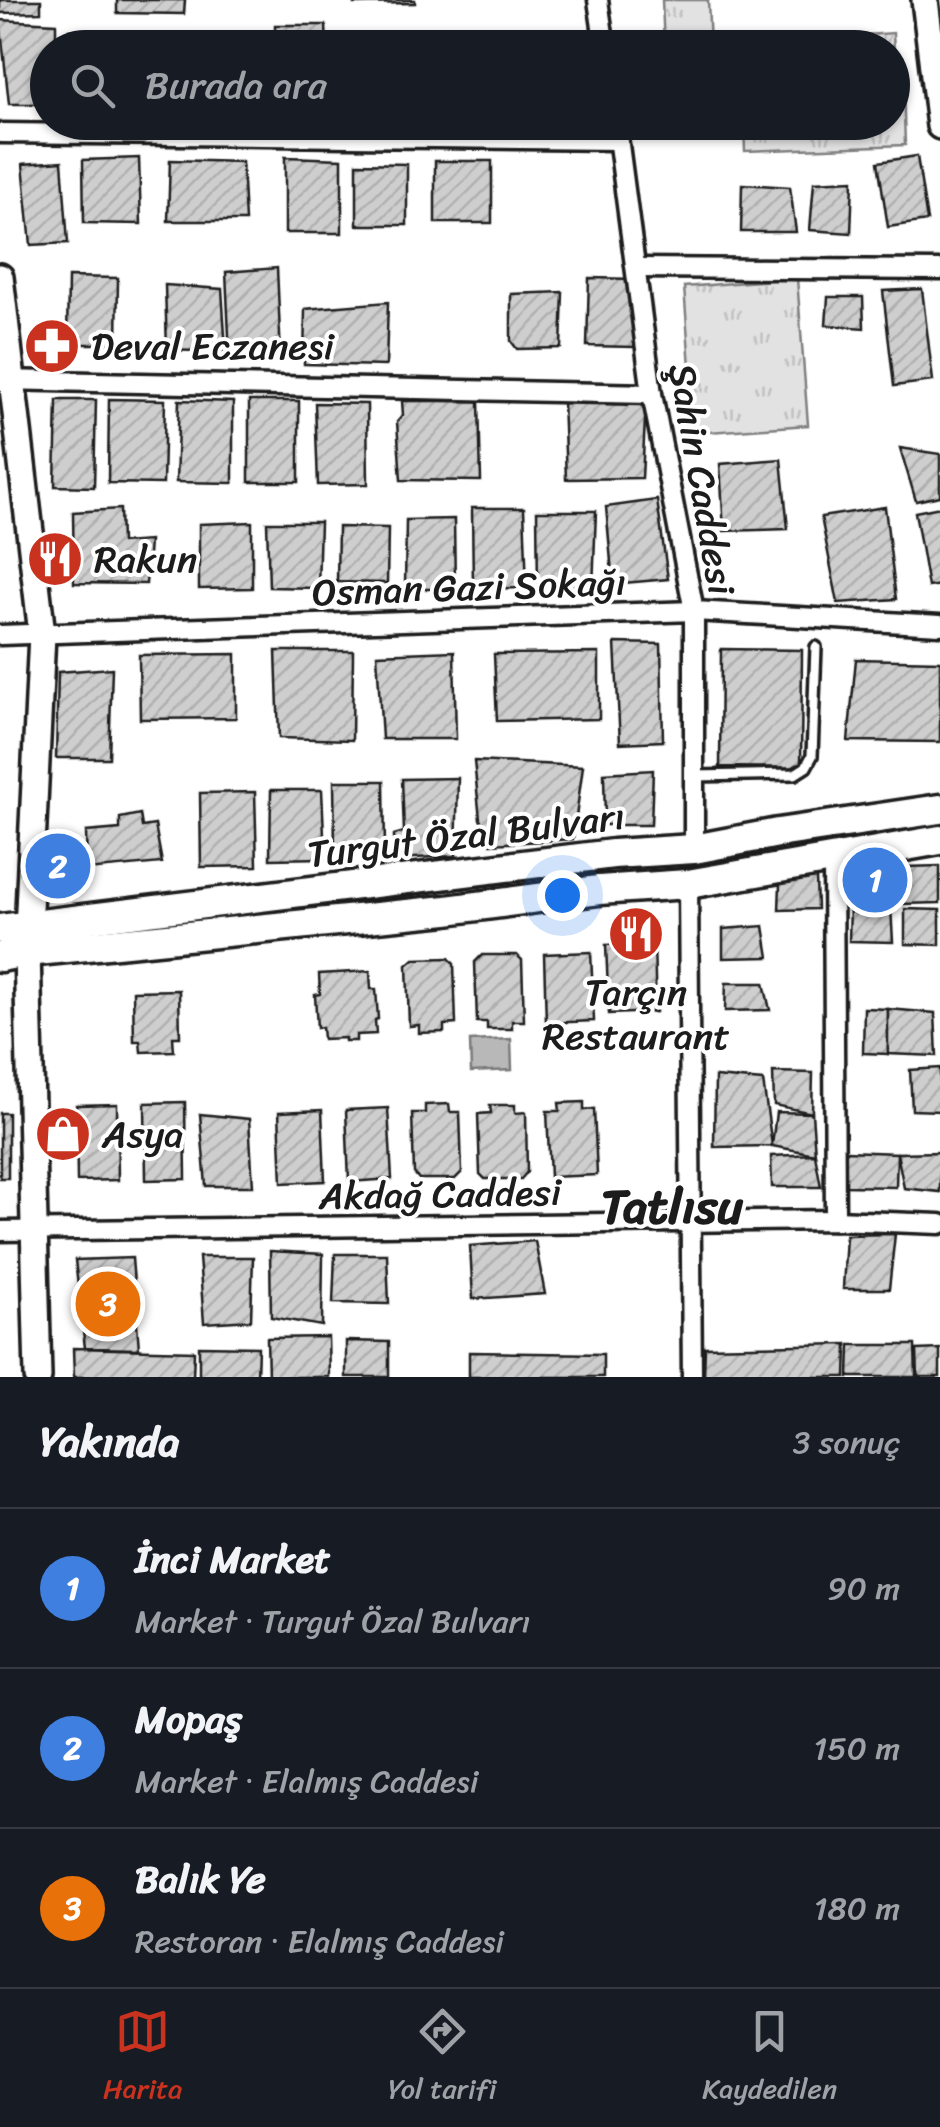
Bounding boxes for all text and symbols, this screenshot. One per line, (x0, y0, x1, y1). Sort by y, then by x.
search box (30, 30, 910, 140)
text: Burada ara (145, 52, 327, 119)
icon: search (65, 58, 120, 113)
place label: Deval Eczanesi (91, 313, 335, 380)
pharmacy icon: Deval Eczanesi (22, 316, 82, 376)
street label: Şahin Caddesi (648, 358, 755, 602)
place label: Rakun (94, 526, 197, 593)
restaurant icon: Rakun (25, 529, 85, 589)
street label: Osman Gazi Sokağı (311, 549, 627, 626)
street label: Turgut Özal Bulvarı (304, 783, 628, 888)
pin: 2 (26, 828, 90, 904)
pin: 1 (842, 842, 908, 918)
your location (537, 870, 588, 921)
restaurant icon: Tarçın Restaurant (606, 904, 666, 964)
place label: Tarçın Restaurant (542, 959, 730, 1070)
place label: Asya (101, 1101, 183, 1168)
shop icon: Asya (33, 1104, 93, 1164)
street label: Akdağ Caddesi (317, 1159, 563, 1230)
district label: Tatlısu (601, 1164, 743, 1249)
pin: 3 (76, 1266, 140, 1342)
text: Yakında (40, 1405, 180, 1479)
text: 3 sonuç (793, 1414, 900, 1471)
text: İnci Market (135, 1526, 331, 1593)
text: 1 (66, 1560, 79, 1617)
text: 90 m (827, 1560, 900, 1617)
text: Market · Turgut Özal Bulvarı (135, 1593, 530, 1650)
text: Mopaş (135, 1686, 242, 1753)
text: 2 (63, 1720, 82, 1777)
text: 150 m (814, 1720, 900, 1777)
text: Market · Elalmış Caddesi (135, 1753, 479, 1810)
text: Balık Ye (135, 1846, 266, 1913)
text: 3 (64, 1880, 81, 1937)
text: 180 m (814, 1880, 900, 1937)
text: Restoran · Elalmış Caddesi (135, 1913, 504, 1970)
tab: Harita (103, 2004, 182, 2113)
tab: Yol tarifi (388, 2004, 496, 2113)
tab: Kaydedilen (702, 2004, 837, 2113)

